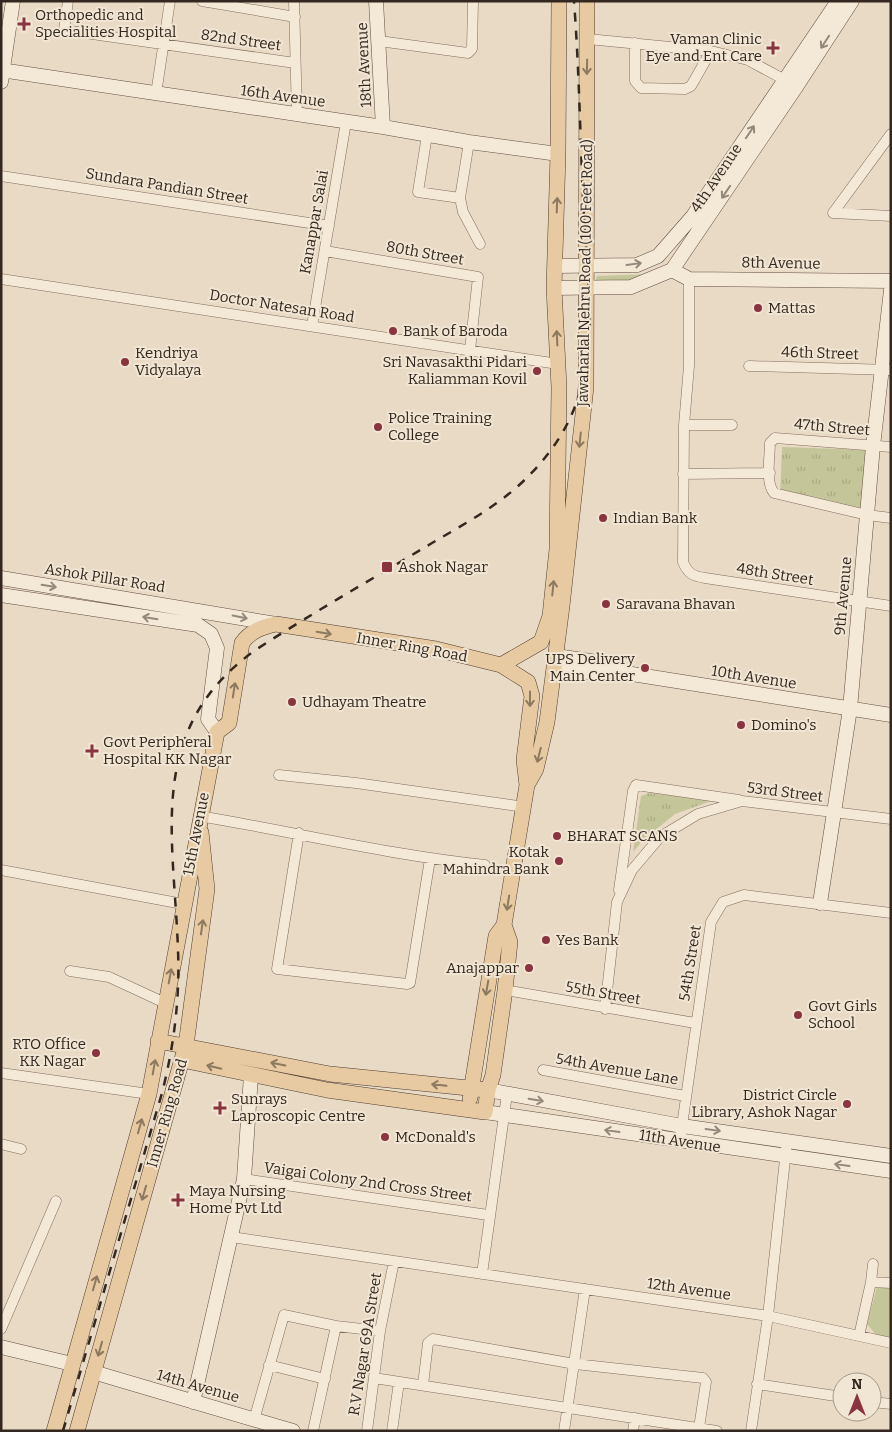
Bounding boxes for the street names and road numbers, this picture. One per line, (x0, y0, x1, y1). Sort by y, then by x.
street label: 18th Avenue (353, 22, 375, 108)
street label: 82nd Street (200, 25, 283, 55)
street label: 16th Avenue (240, 81, 326, 111)
street label: Jawaharlal Nehru Road (100 Feet Road) (574, 139, 596, 408)
street label: 4th Avenue (686, 140, 746, 216)
street label: Sundara Pandian Street (84, 164, 250, 208)
street label: Kanappar Salai (296, 168, 332, 275)
street label: 80th Street (385, 237, 466, 269)
street label: 8th Avenue (741, 253, 821, 273)
street label: Doctor Natesan Road (208, 286, 356, 326)
street label: 46th Street (781, 343, 860, 363)
street label: 47th Street (793, 415, 871, 439)
street label: 9th Avenue (831, 556, 855, 636)
street label: 48th Street (735, 559, 815, 589)
street label: Ashok Pillar Road (43, 560, 167, 596)
street label: Inner Ring Road (355, 628, 469, 666)
street label: 10th Avenue (710, 661, 798, 693)
street label: 53rd Street (746, 778, 825, 806)
street label: 15th Avenue (179, 791, 213, 877)
street label: 54th Street (675, 923, 705, 1002)
street label: 55th Street (564, 978, 643, 1009)
street label: 54th Avenue Lane (554, 1049, 680, 1089)
street label: Inner Ring Road (143, 1056, 191, 1170)
street label: 11th Avenue (638, 1126, 722, 1156)
street label: Vaigai Colony 2nd Cross Street (263, 1158, 474, 1206)
street label: R.V Nagar 69A Street (345, 1271, 385, 1417)
street label: 12th Avenue (646, 1274, 732, 1304)
street label: 14th Avenue (155, 1366, 241, 1406)

